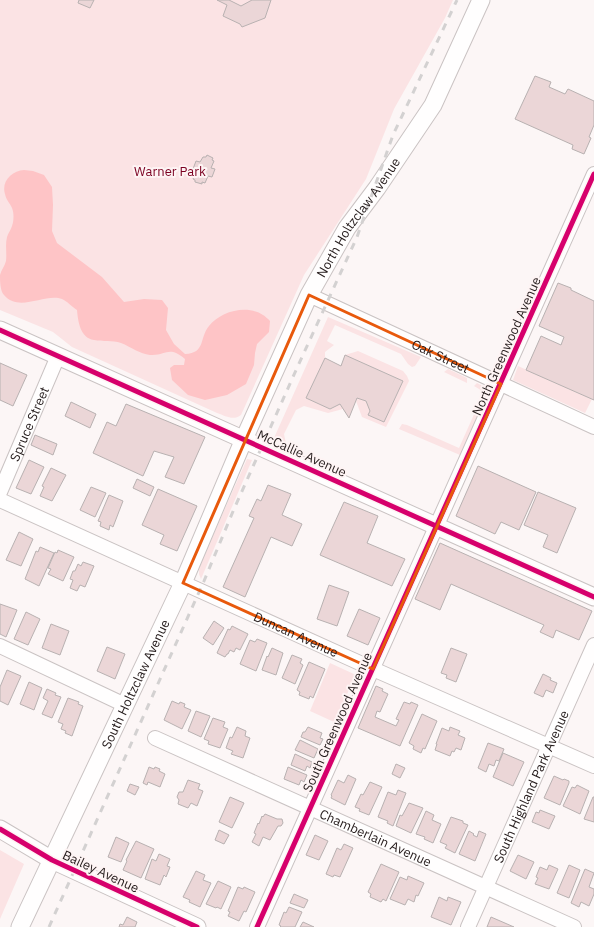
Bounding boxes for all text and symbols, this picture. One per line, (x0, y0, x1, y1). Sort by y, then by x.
street label: North Holtzclaw Avenue (313, 154, 404, 280)
park label: Warner Park (134, 163, 206, 180)
street label: North Greenwood Avenue (468, 274, 545, 418)
street label: Oak Street (409, 336, 472, 377)
street label: Spruce Street (6, 384, 53, 464)
street label: McCallie Avenue (254, 426, 349, 481)
street label: Duncan Avenue (251, 608, 341, 661)
street label: South Holtzclaw Avenue (98, 617, 174, 752)
street label: South Greenwood Avenue (299, 650, 376, 795)
street label: South Highland Park Avenue (490, 708, 573, 866)
street label: Chamberlain Avenue (317, 805, 434, 871)
street label: Bailey Avenue (60, 846, 142, 897)

